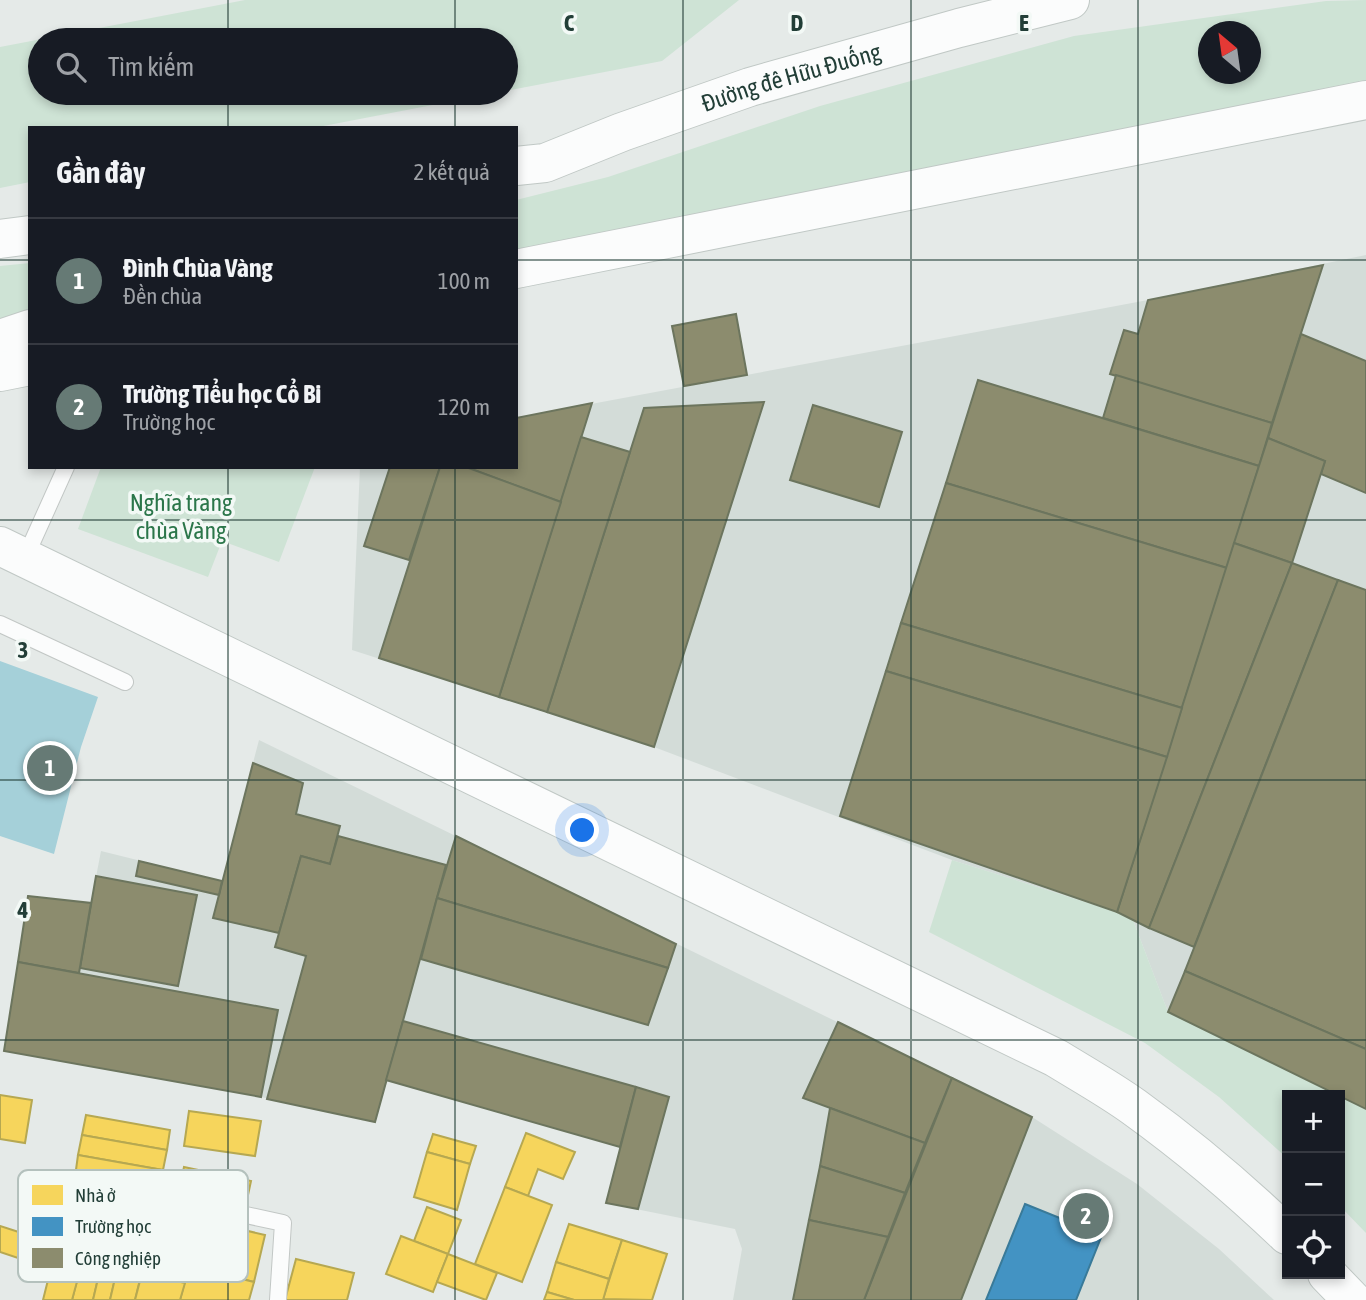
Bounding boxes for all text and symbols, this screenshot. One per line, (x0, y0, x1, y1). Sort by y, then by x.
text: C (564, 10, 575, 36)
text: D (791, 10, 804, 36)
text: E (1019, 10, 1029, 36)
north arrow (1198, 21, 1261, 84)
search box (28, 28, 518, 105)
street label: Đường đê Hữu Đuống (698, 37, 884, 117)
icon: search (52, 48, 90, 86)
text: Tìm kiếm (108, 52, 194, 82)
text: Gần đây (56, 155, 145, 189)
text: 2 kết quả (413, 159, 490, 185)
text: Đình Chùa Vàng (123, 253, 273, 283)
text: 1 (74, 268, 84, 294)
text: 100 m (438, 268, 490, 294)
text: Đền chùa (123, 283, 202, 309)
text: Trường Tiểu học Cổ Bi (123, 379, 321, 409)
text: 2 (74, 394, 84, 420)
text: 120 m (438, 394, 490, 420)
text: Trường học (123, 409, 215, 435)
park label: Nghĩa trang chùa Vàng (130, 489, 233, 544)
text: 3 (18, 637, 28, 663)
pin: 1 (27, 742, 73, 794)
your location (565, 813, 599, 847)
text: 4 (17, 897, 29, 923)
map controls (1282, 1090, 1345, 1279)
button: + (1282, 1090, 1345, 1153)
button: − (1282, 1153, 1345, 1216)
legend (18, 1170, 248, 1282)
text: Nhà ở (75, 1184, 116, 1206)
pin: 2 (1063, 1190, 1109, 1242)
text: Trường học (75, 1215, 152, 1237)
button: locate (1282, 1216, 1345, 1279)
text: Công nghiệp (75, 1247, 161, 1269)

